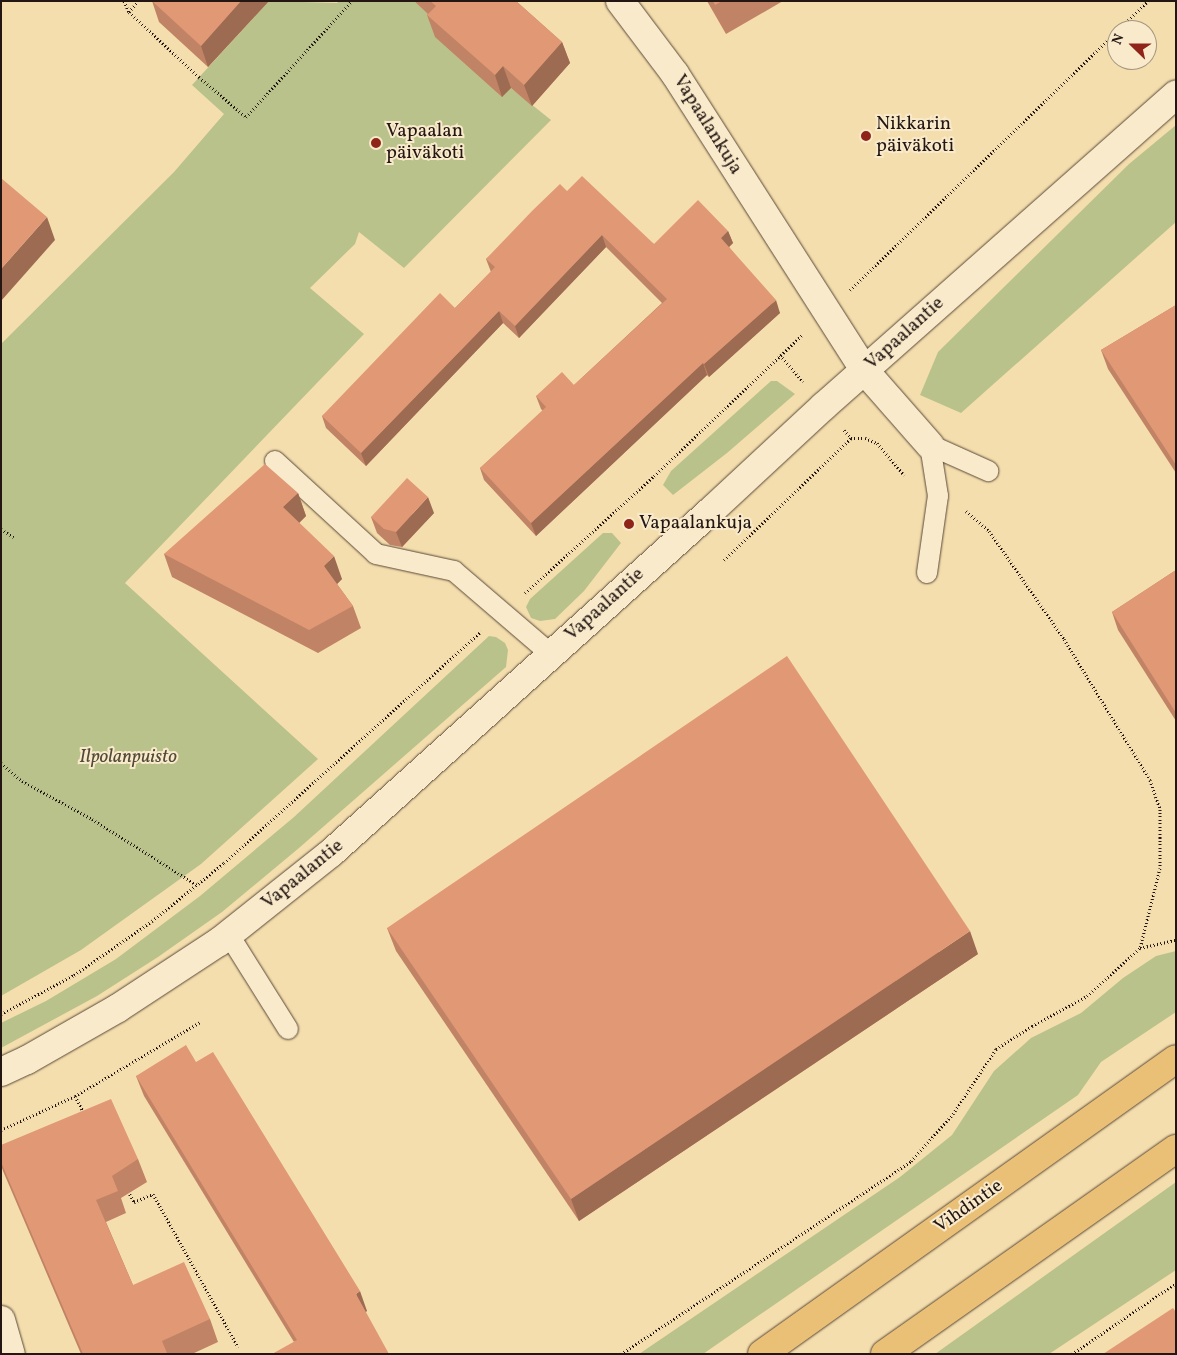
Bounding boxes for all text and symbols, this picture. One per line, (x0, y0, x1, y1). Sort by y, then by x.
north arrow (1107, 20, 1157, 70)
text: N (1108, 31, 1129, 48)
street label: Vapaalankuja (667, 71, 747, 179)
place label: Nikkarin päiväkoti (876, 114, 954, 158)
place label: Vapaalan päiväkoti (386, 121, 464, 165)
marker: Nikkarin päiväkoti (860, 130, 872, 142)
marker: Vapaalan päiväkoti (370, 137, 382, 149)
street label: Vapaalantie (861, 293, 949, 375)
place label: Vapaalankuja (639, 513, 752, 535)
marker: Vapaalankuja (623, 518, 635, 530)
street label: Vapaalantie (561, 564, 649, 646)
park label: Ilpolanpuisto (79, 747, 177, 769)
street label: Vapaalantie (258, 835, 348, 915)
street label: Vihdintie (930, 1175, 1008, 1239)

